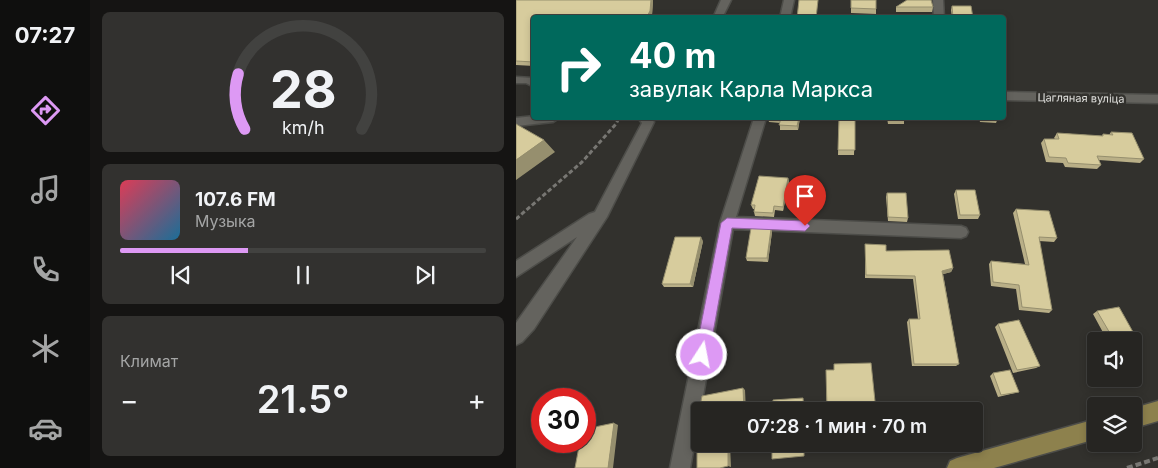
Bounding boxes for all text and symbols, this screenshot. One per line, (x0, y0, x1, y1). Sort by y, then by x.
text: 07:27 (15, 22, 75, 48)
text: 40 m (629, 34, 717, 76)
icon: right (546, 35, 611, 100)
text: 28 (270, 58, 336, 121)
text: завулак Карла Маркса (629, 76, 873, 102)
street label: Цагляная вуліца (1037, 90, 1125, 106)
icon: directions (28, 93, 63, 128)
text: km/h (282, 117, 324, 138)
icon: music (28, 172, 63, 207)
pin (784, 175, 826, 226)
icon: arrive (791, 182, 819, 210)
text: 107.6 FM (195, 188, 276, 211)
text: Музыка (195, 211, 256, 231)
icon: phone (28, 252, 63, 287)
icon: previous (167, 261, 195, 289)
icon: pause (289, 261, 317, 289)
icon: next (411, 261, 439, 289)
position arrow (675, 328, 727, 380)
icon: climate (28, 331, 63, 366)
map controls (1087, 332, 1142, 452)
button: sound (1087, 332, 1142, 387)
text: Климат (120, 351, 178, 371)
text: 21.5° (257, 376, 349, 422)
text: − (120, 383, 139, 417)
text: + (467, 383, 486, 417)
speed limit sign: 30 (531, 388, 596, 453)
button: layers (1087, 397, 1142, 452)
icon: car (28, 411, 63, 446)
text: 07:28 · 1 мин · 70 m (747, 415, 927, 438)

